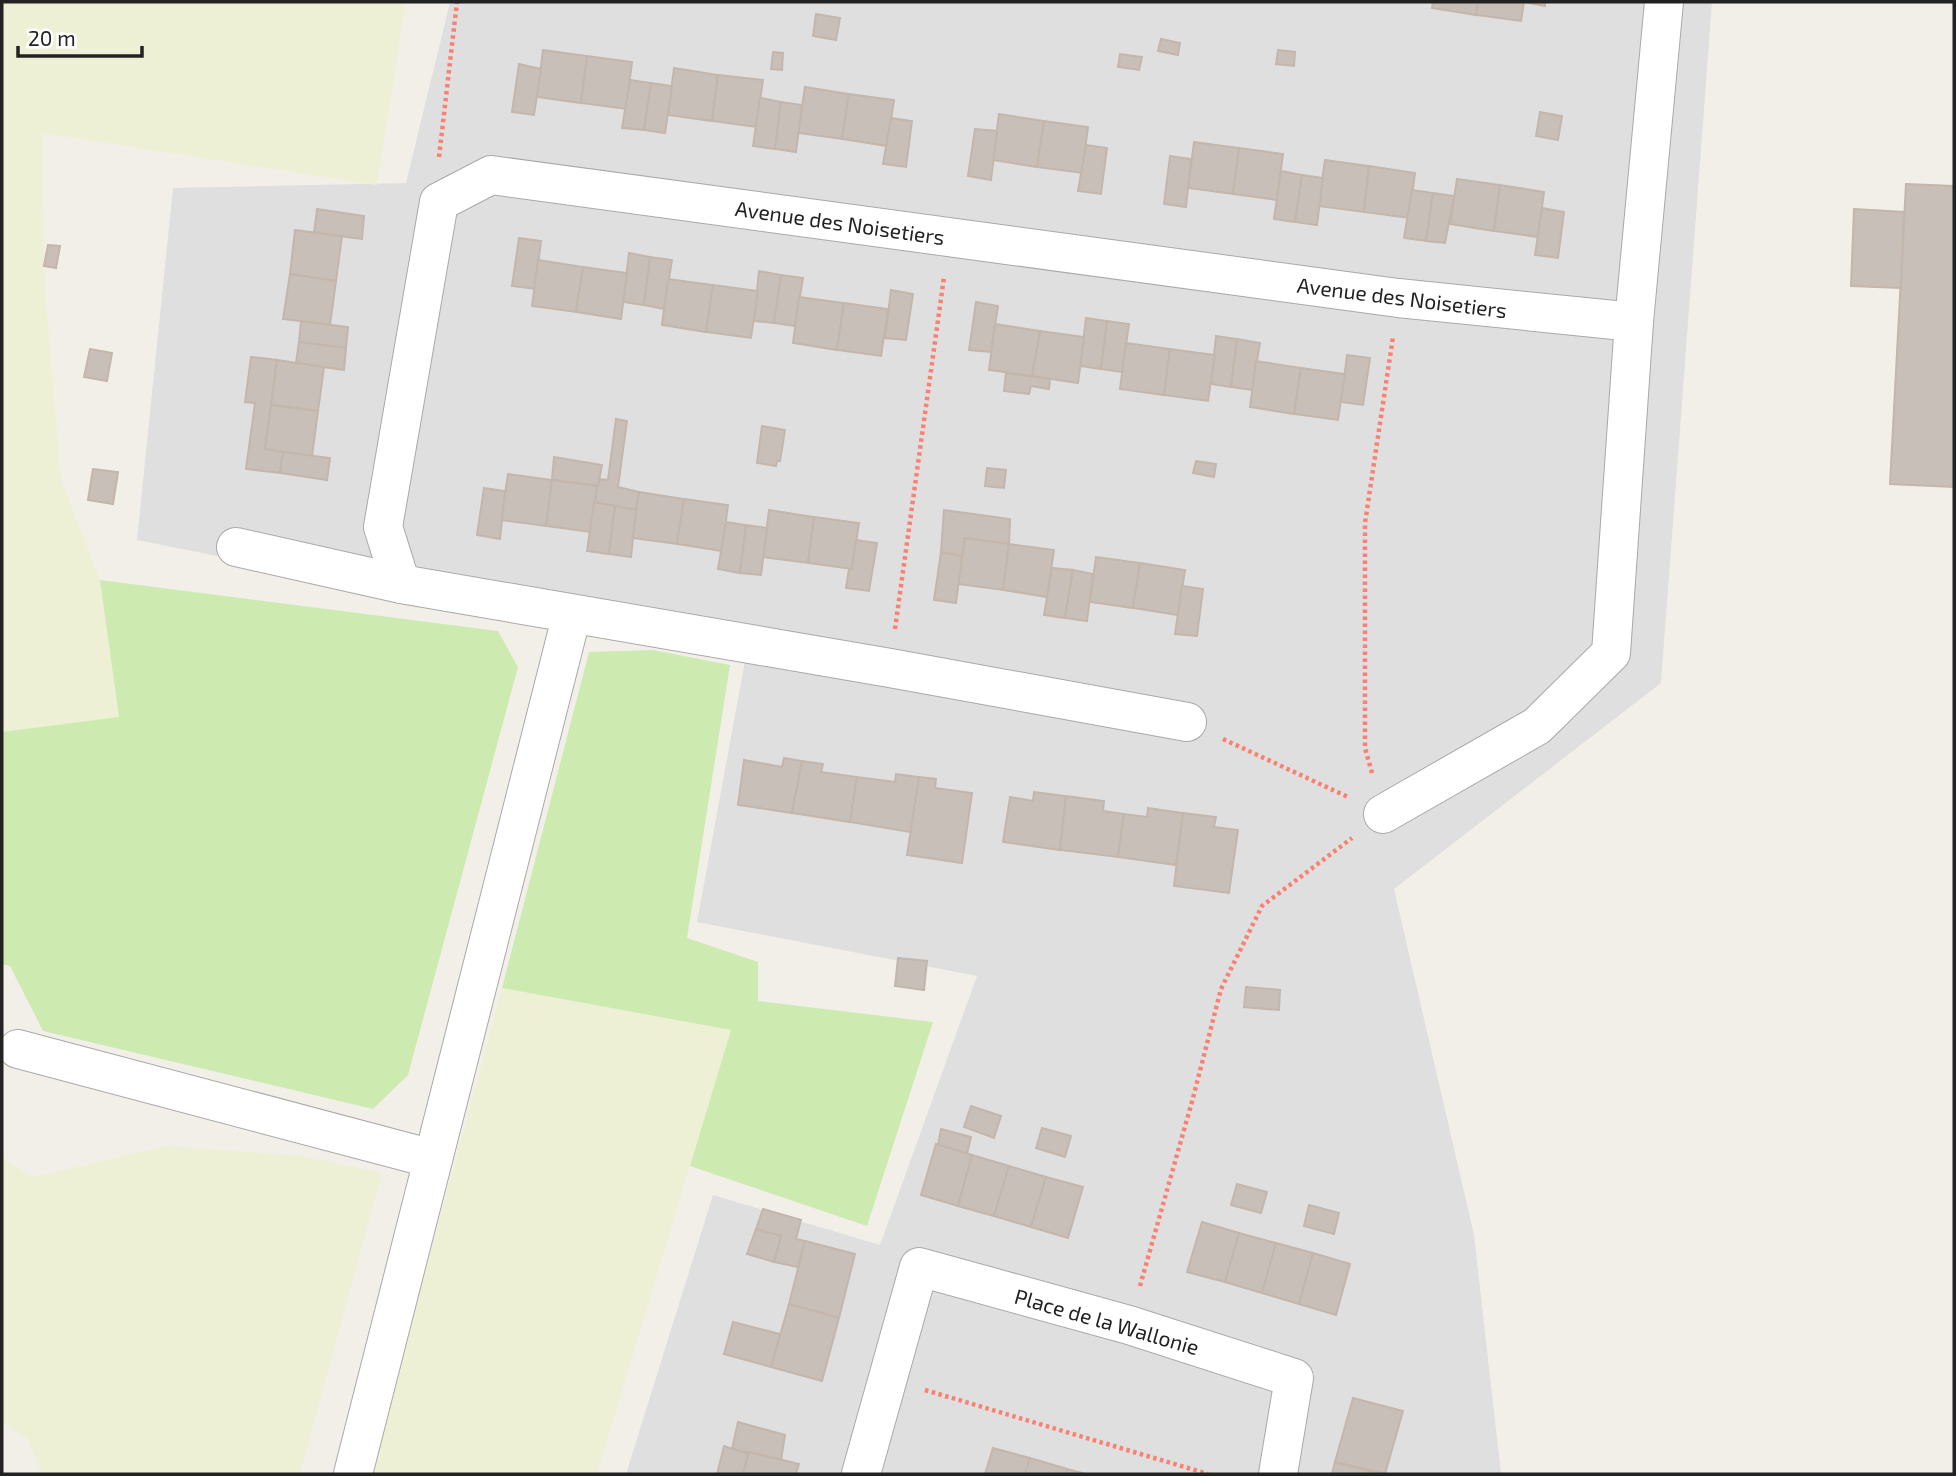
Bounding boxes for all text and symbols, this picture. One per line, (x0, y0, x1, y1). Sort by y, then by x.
scale bar (18, 14, 142, 58)
text: 20 m (28, 25, 76, 50)
street label: Avenue des Noisetiers (734, 195, 946, 249)
street label: Avenue des Noisetiers (1296, 272, 1508, 322)
street label: Place de la Wallonie (1012, 1283, 1202, 1359)

